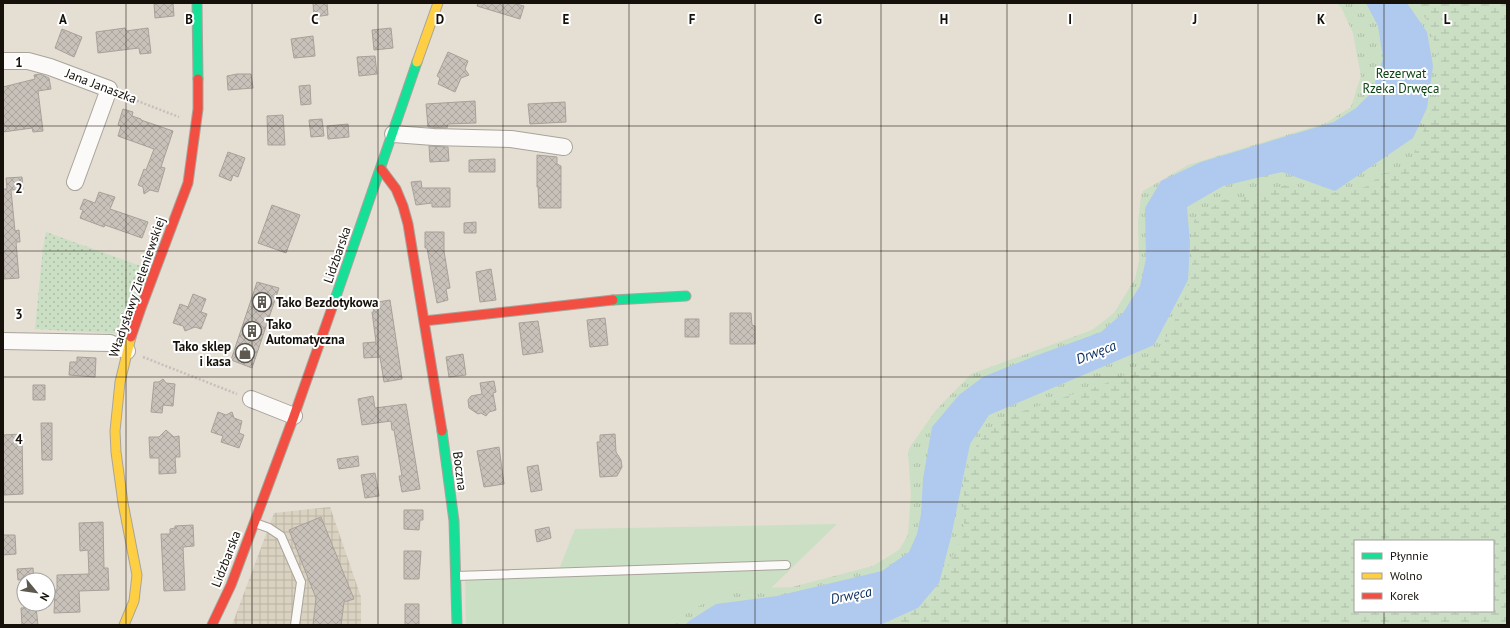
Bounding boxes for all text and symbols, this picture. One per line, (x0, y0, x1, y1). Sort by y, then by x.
text: A (59, 11, 67, 28)
text: B (185, 11, 193, 28)
text: C (311, 11, 319, 28)
text: D (436, 11, 444, 28)
text: E (563, 11, 570, 28)
text: F (689, 11, 696, 28)
text: G (814, 11, 822, 28)
text: H (940, 11, 948, 28)
text: I (1068, 11, 1072, 28)
text: J (1192, 11, 1197, 28)
text: K (1317, 11, 1325, 28)
text: L (1444, 11, 1451, 28)
text: 1 (15, 54, 23, 71)
street label: Jana Janaszka (62, 64, 139, 107)
park label: Rezerwat Rzeka Drwęca (1363, 65, 1439, 97)
text: 2 (15, 180, 23, 197)
street label: Władysławy Zieleniewskiej (105, 214, 169, 360)
street label: Lidzbarska (319, 224, 355, 286)
building icon: Tako Bezdotykowa (251, 291, 273, 313)
place label: Tako Bezdotykowa (276, 294, 379, 311)
text: 3 (15, 306, 23, 323)
place label: Tako Automatyczna (266, 316, 345, 348)
building icon: Tako Automatyczna (241, 320, 263, 342)
water label: Drwęca (1073, 336, 1119, 368)
place label: Tako sklep i kasa (173, 338, 231, 370)
shop icon: Tako sklep i kasa (234, 342, 256, 364)
text: 4 (15, 431, 23, 448)
street label: Boczna (449, 450, 471, 492)
street label: Lidzbarska (207, 528, 245, 590)
legend (1354, 540, 1494, 612)
text: Płynnie (1390, 548, 1428, 563)
text: Wolno (1390, 568, 1422, 583)
north arrow (16, 572, 56, 612)
water label: Drwęca (829, 582, 873, 608)
text: Korek (1390, 588, 1419, 603)
text: N (37, 590, 53, 603)

